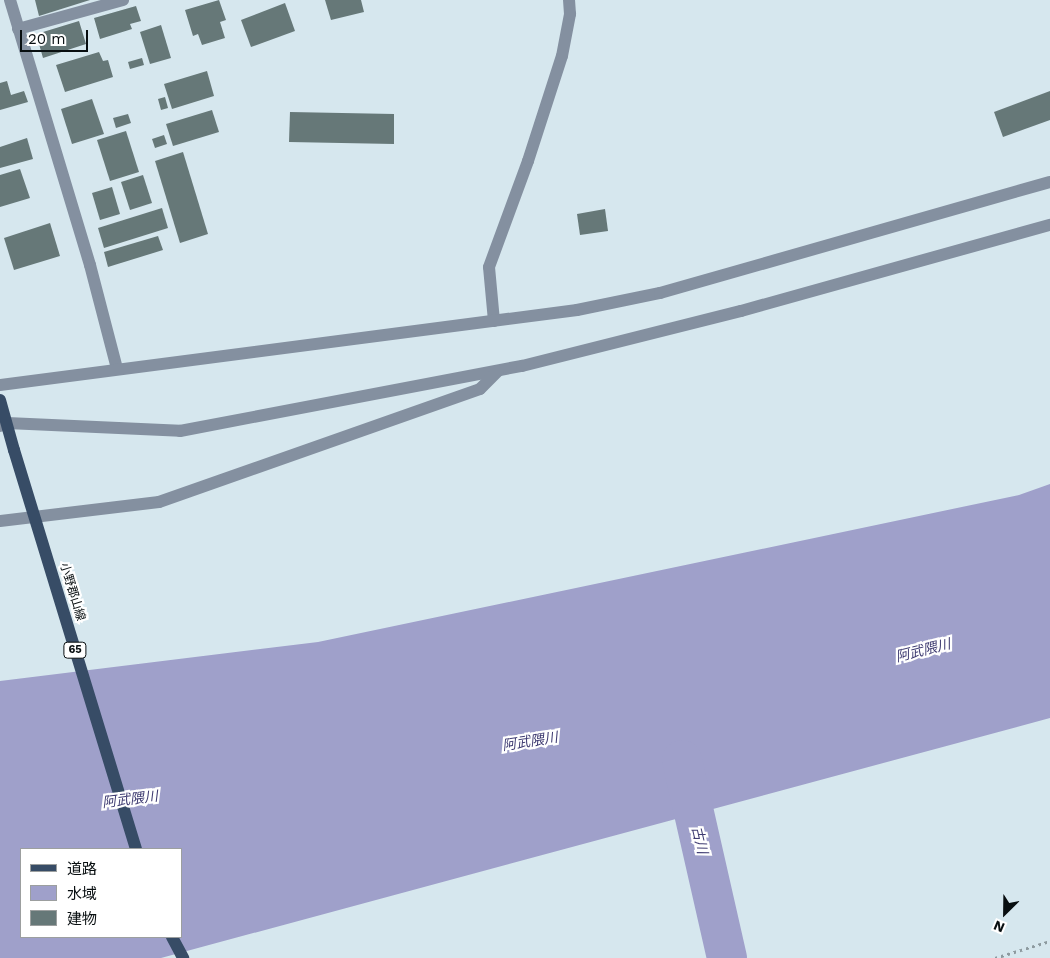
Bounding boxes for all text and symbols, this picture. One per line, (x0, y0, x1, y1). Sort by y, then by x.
scale bar (22, 20, 90, 52)
text: 20 m (28, 30, 66, 48)
street label: 小野郡山線 (56, 561, 88, 623)
water label: 阿武隈川 (894, 635, 952, 665)
road number: 65 (62, 642, 88, 658)
water label: 阿武隈川 (501, 728, 559, 754)
water label: 阿武隈川 (101, 787, 159, 811)
water label: 古川 (689, 824, 711, 856)
legend (20, 848, 182, 938)
text: 道路 (67, 860, 97, 878)
text: 水域 (67, 885, 97, 903)
north arrow (980, 888, 1030, 938)
text: 建物 (67, 910, 97, 928)
text: N (991, 917, 1007, 936)

